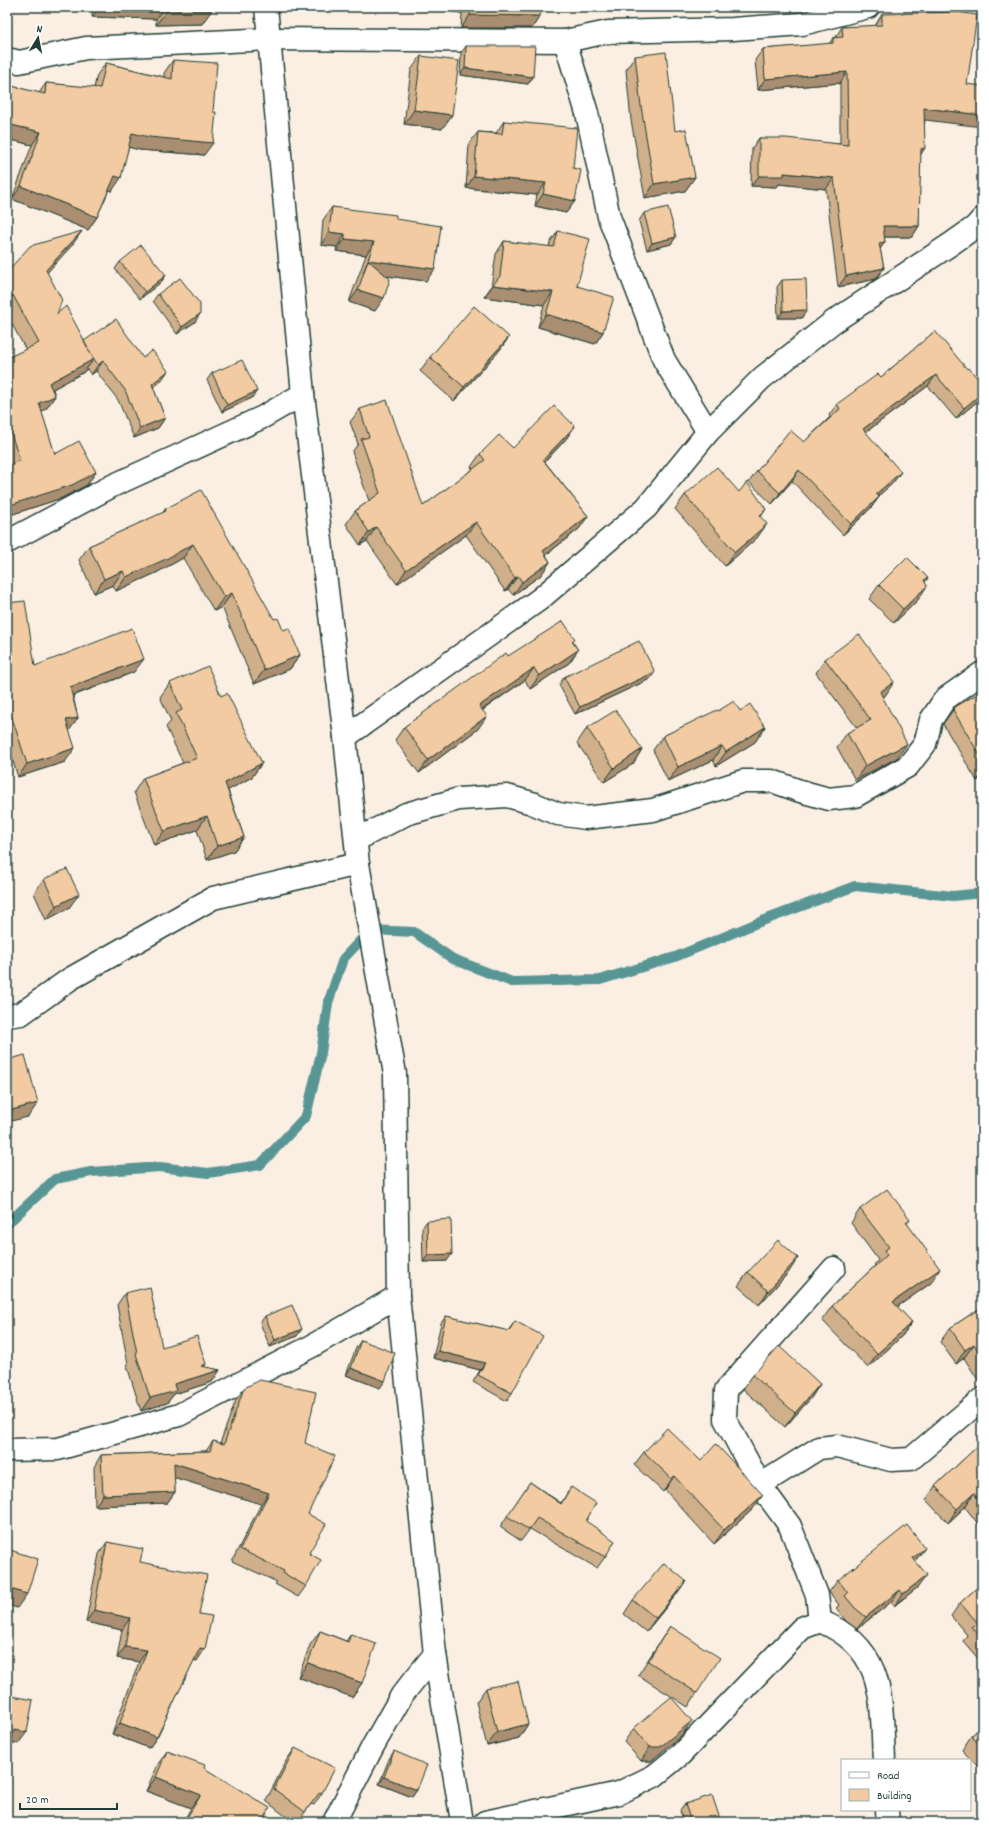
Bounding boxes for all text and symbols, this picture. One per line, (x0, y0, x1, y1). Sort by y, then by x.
north arrow (18, 18, 58, 58)
text: N (35, 22, 44, 39)
legend (841, 1759, 971, 1811)
text: Road (877, 1768, 899, 1785)
scale bar (20, 1785, 117, 1811)
text: Building (877, 1788, 912, 1805)
text: 20 m (26, 1792, 49, 1809)

